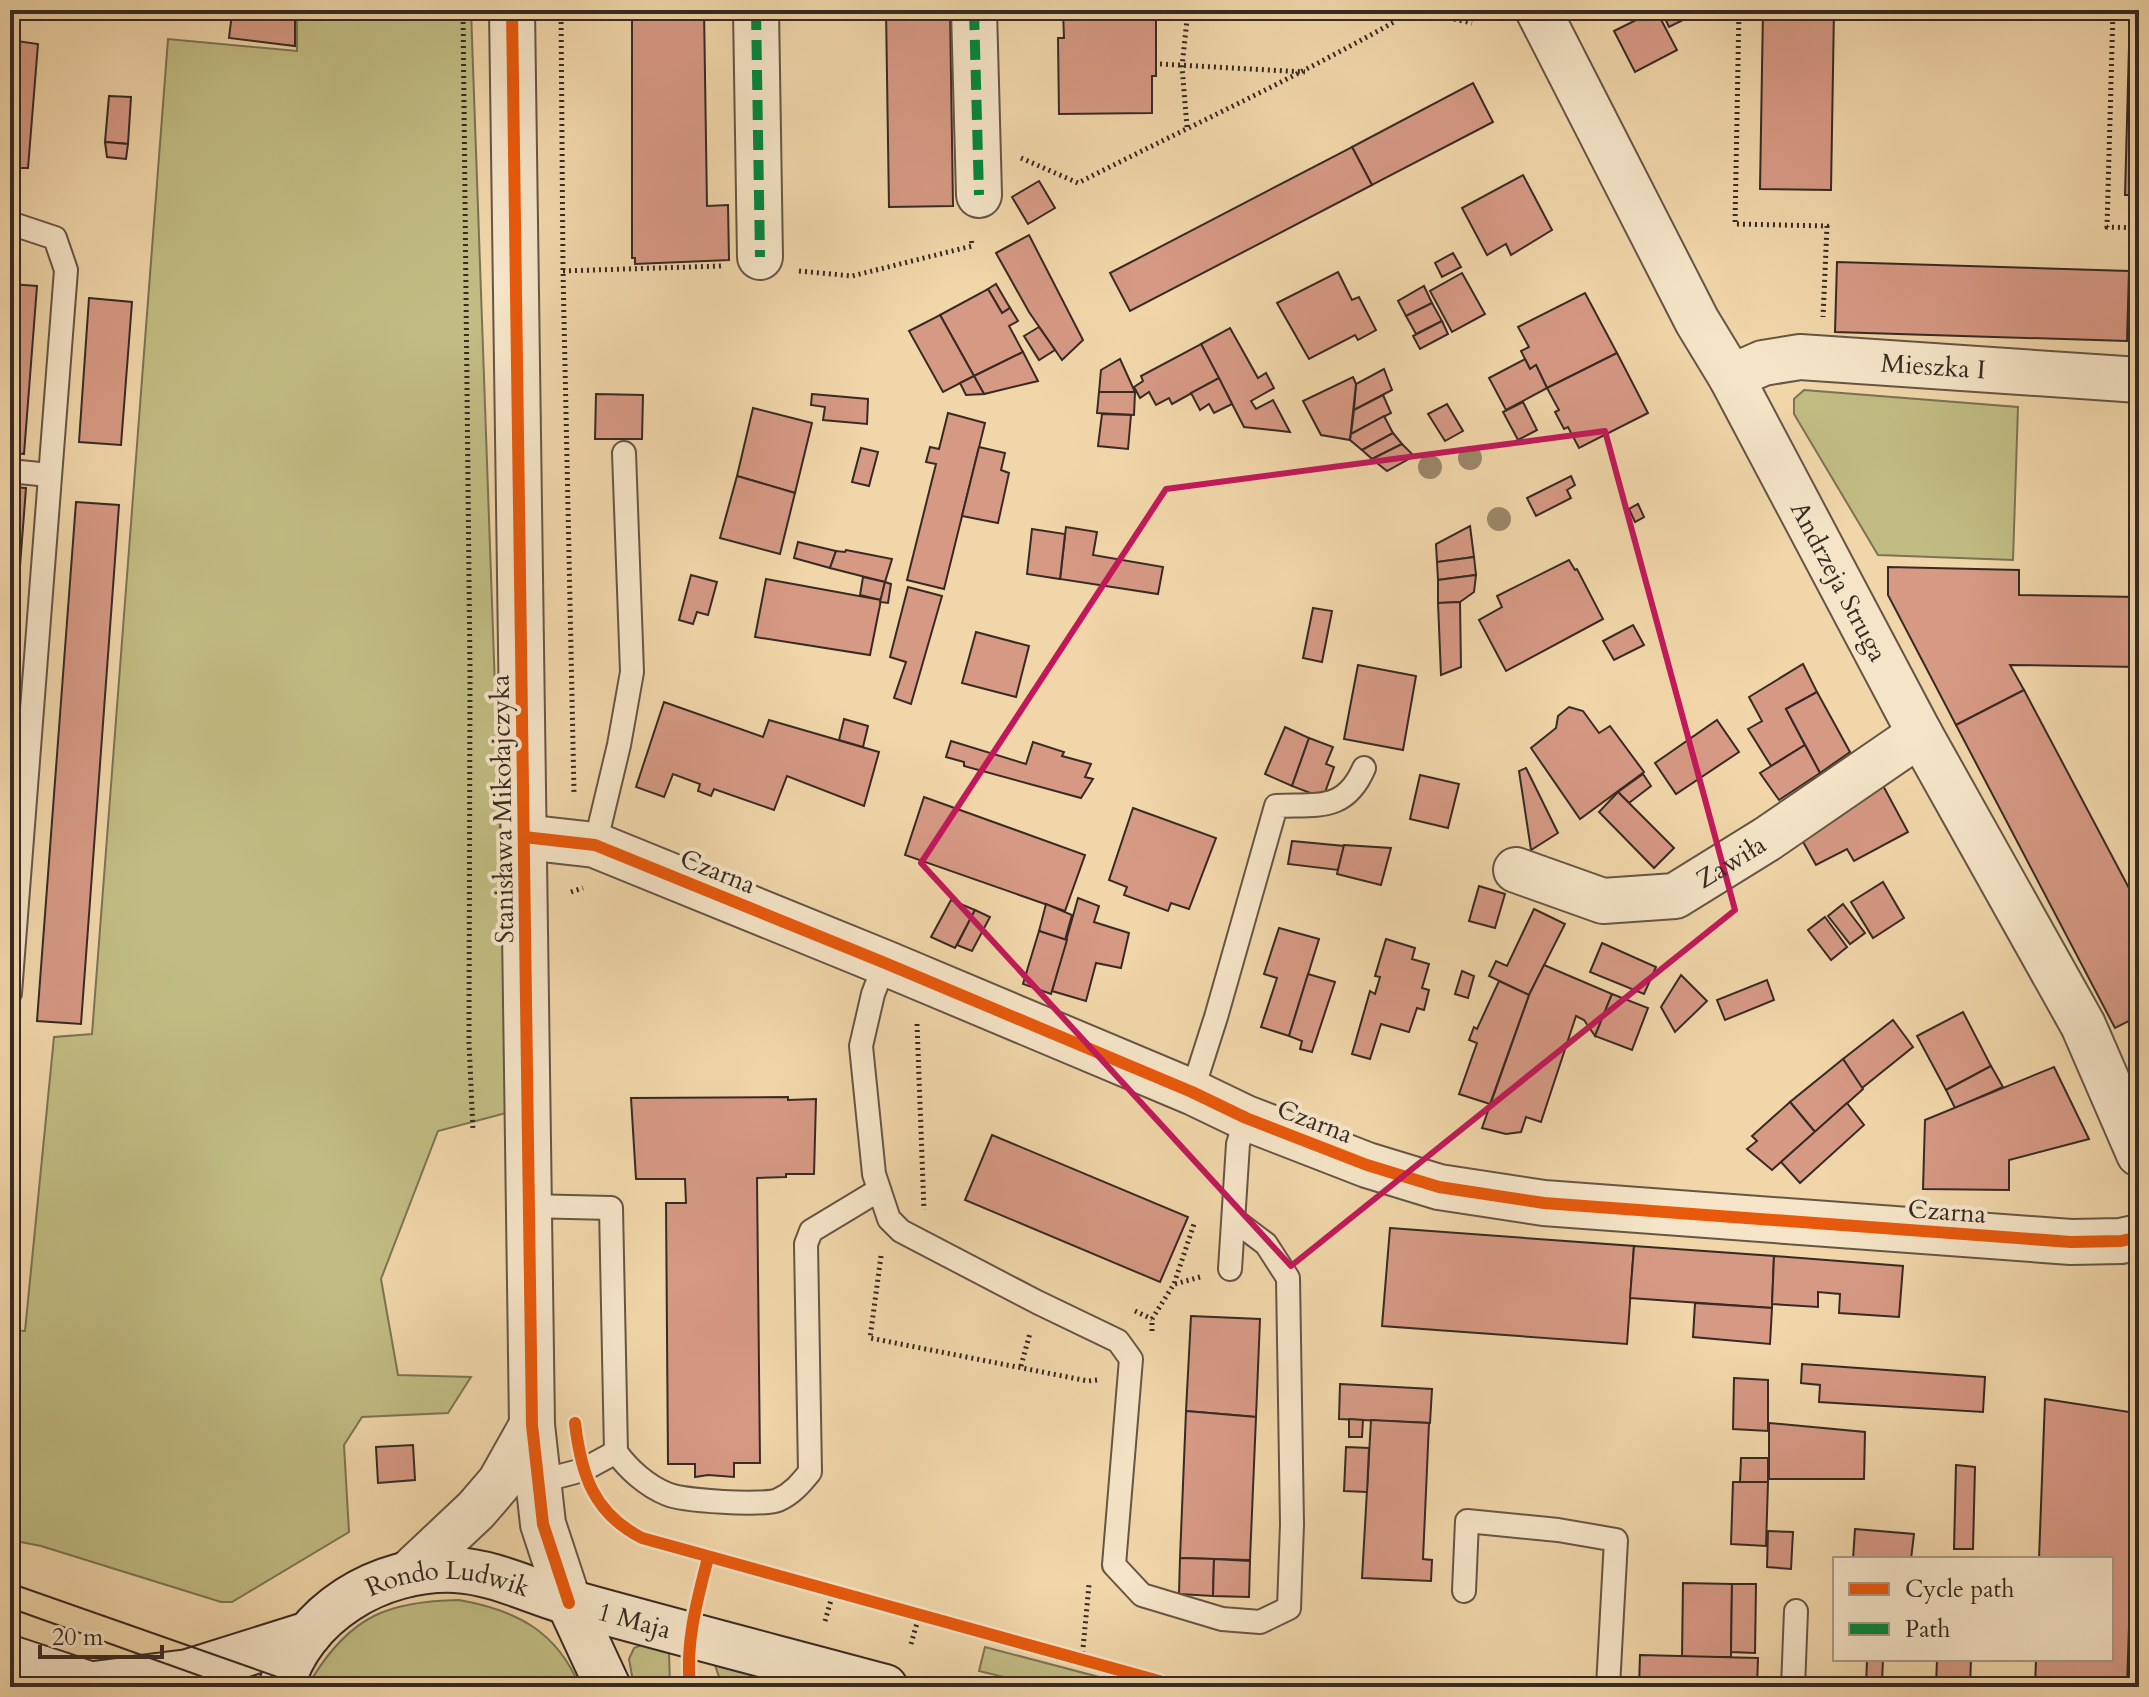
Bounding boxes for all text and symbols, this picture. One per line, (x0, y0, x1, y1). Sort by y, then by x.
street label: Mieszka I (1880, 346, 1987, 388)
street label: Andrzeja Struga (1782, 495, 1895, 668)
street label: Stanisława Mikołajczyka (483, 674, 522, 944)
street label: Zawiła (1689, 827, 1773, 897)
street label: Czarna (675, 841, 761, 902)
street label: Czarna (1272, 1091, 1358, 1152)
street label: Czarna (1907, 1191, 1987, 1232)
street label: Rondo Ludwik (360, 1553, 535, 1606)
legend (1833, 1557, 2113, 1661)
text: Cycle path (1905, 1573, 2014, 1606)
street label: 1 Maja (594, 1594, 675, 1647)
scale bar (40, 1609, 162, 1659)
text: Path (1905, 1613, 1950, 1646)
text: 20 m (52, 1621, 104, 1654)

